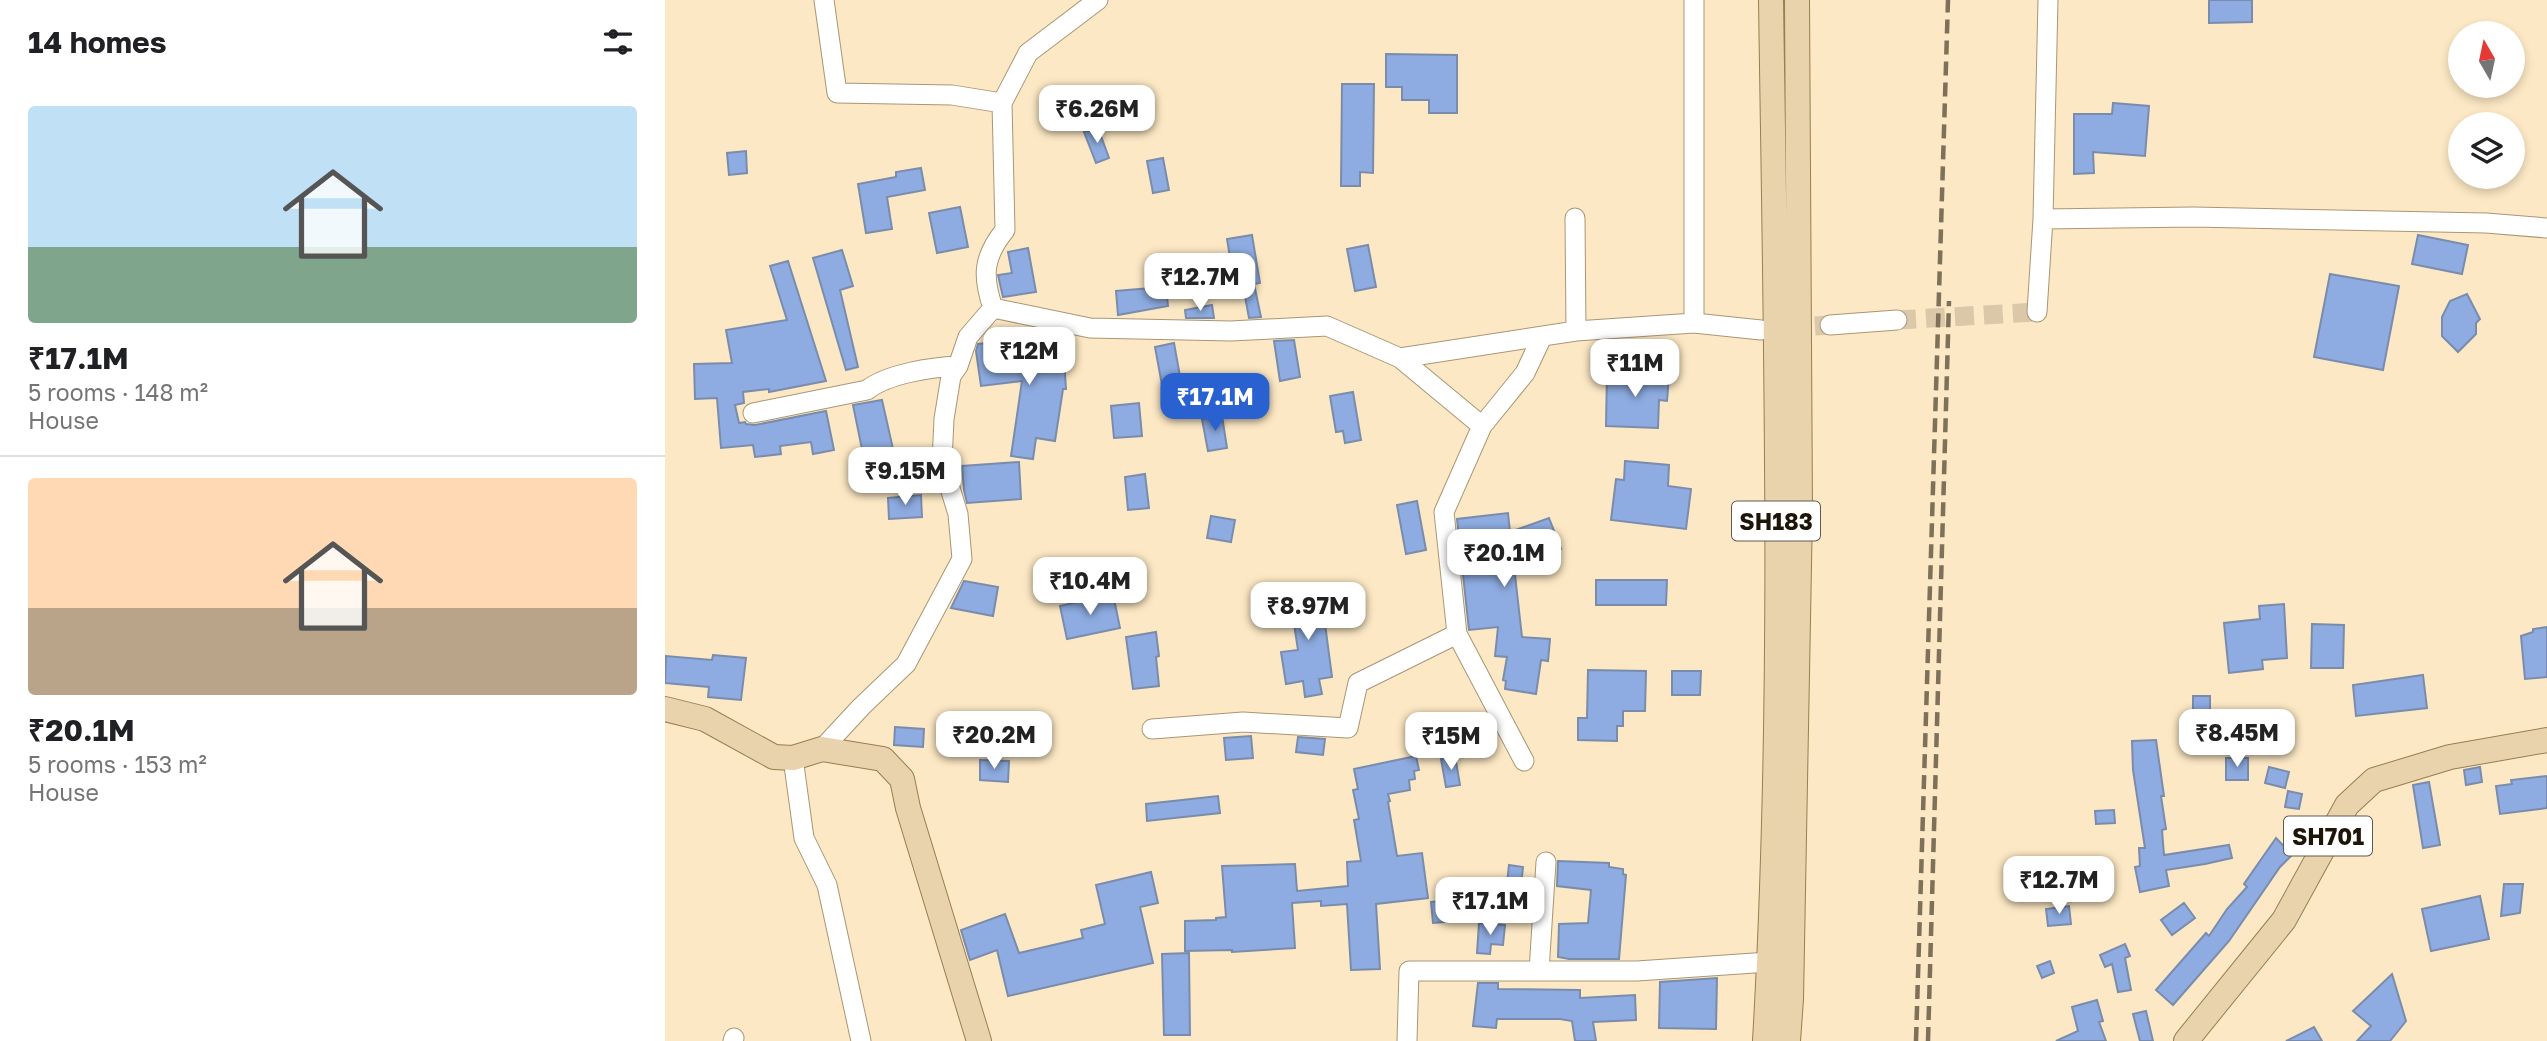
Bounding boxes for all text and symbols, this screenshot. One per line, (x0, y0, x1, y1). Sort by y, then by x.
north arrow (2448, 21, 2525, 98)
map controls (2448, 21, 2525, 189)
icon: filters (599, 23, 637, 61)
text: 14 homes (28, 24, 167, 60)
pin: ₹6.26M (1040, 86, 1154, 145)
text: ₹6.26M (1055, 94, 1139, 122)
button: layers (2448, 112, 2525, 189)
icon: home (270, 151, 396, 277)
pin: ₹12.7M (1143, 254, 1257, 313)
text: ₹12.7M (1160, 262, 1240, 290)
pin: ₹12M (988, 328, 1070, 387)
text: ₹12M (999, 336, 1059, 364)
text: ₹17.1M (28, 340, 129, 376)
pin: ₹11M (1594, 340, 1676, 399)
text: ₹11M (1606, 348, 1664, 376)
pin: ₹17.1M (1158, 374, 1272, 433)
text: 5 rooms · 148 m² (28, 378, 208, 406)
text: ₹17.1M (1176, 382, 1254, 410)
text: House (28, 406, 99, 434)
pin: ₹9.15M (848, 448, 962, 507)
text: ₹9.15M (864, 456, 946, 484)
road number: SH183 (1732, 502, 1820, 540)
icon: home (270, 523, 396, 649)
pin: ₹20.1M (1447, 530, 1561, 589)
text: ₹20.1M (1463, 538, 1545, 566)
pin: ₹10.4M (1033, 558, 1147, 617)
text: ₹10.4M (1049, 566, 1131, 594)
pin: ₹8.97M (1251, 582, 1365, 642)
text: ₹8.97M (1267, 591, 1349, 619)
pin: ₹8.45M (2180, 710, 2294, 769)
text: ₹20.1M (28, 712, 135, 748)
pin: ₹20.2M (937, 712, 1051, 771)
pin: ₹15M (1410, 712, 1492, 772)
text: ₹8.45M (2195, 718, 2279, 746)
text: ₹20.2M (952, 720, 1036, 748)
text: ₹15M (1421, 721, 1481, 749)
text: 5 rooms · 153 m² (28, 750, 207, 778)
text: House (28, 778, 99, 806)
road number: SH701 (2284, 816, 2372, 856)
pin: ₹12.7M (2002, 856, 2116, 916)
text: ₹12.7M (2019, 865, 2099, 893)
pin: ₹17.1M (1433, 878, 1547, 937)
text: ₹17.1M (1451, 886, 1529, 914)

